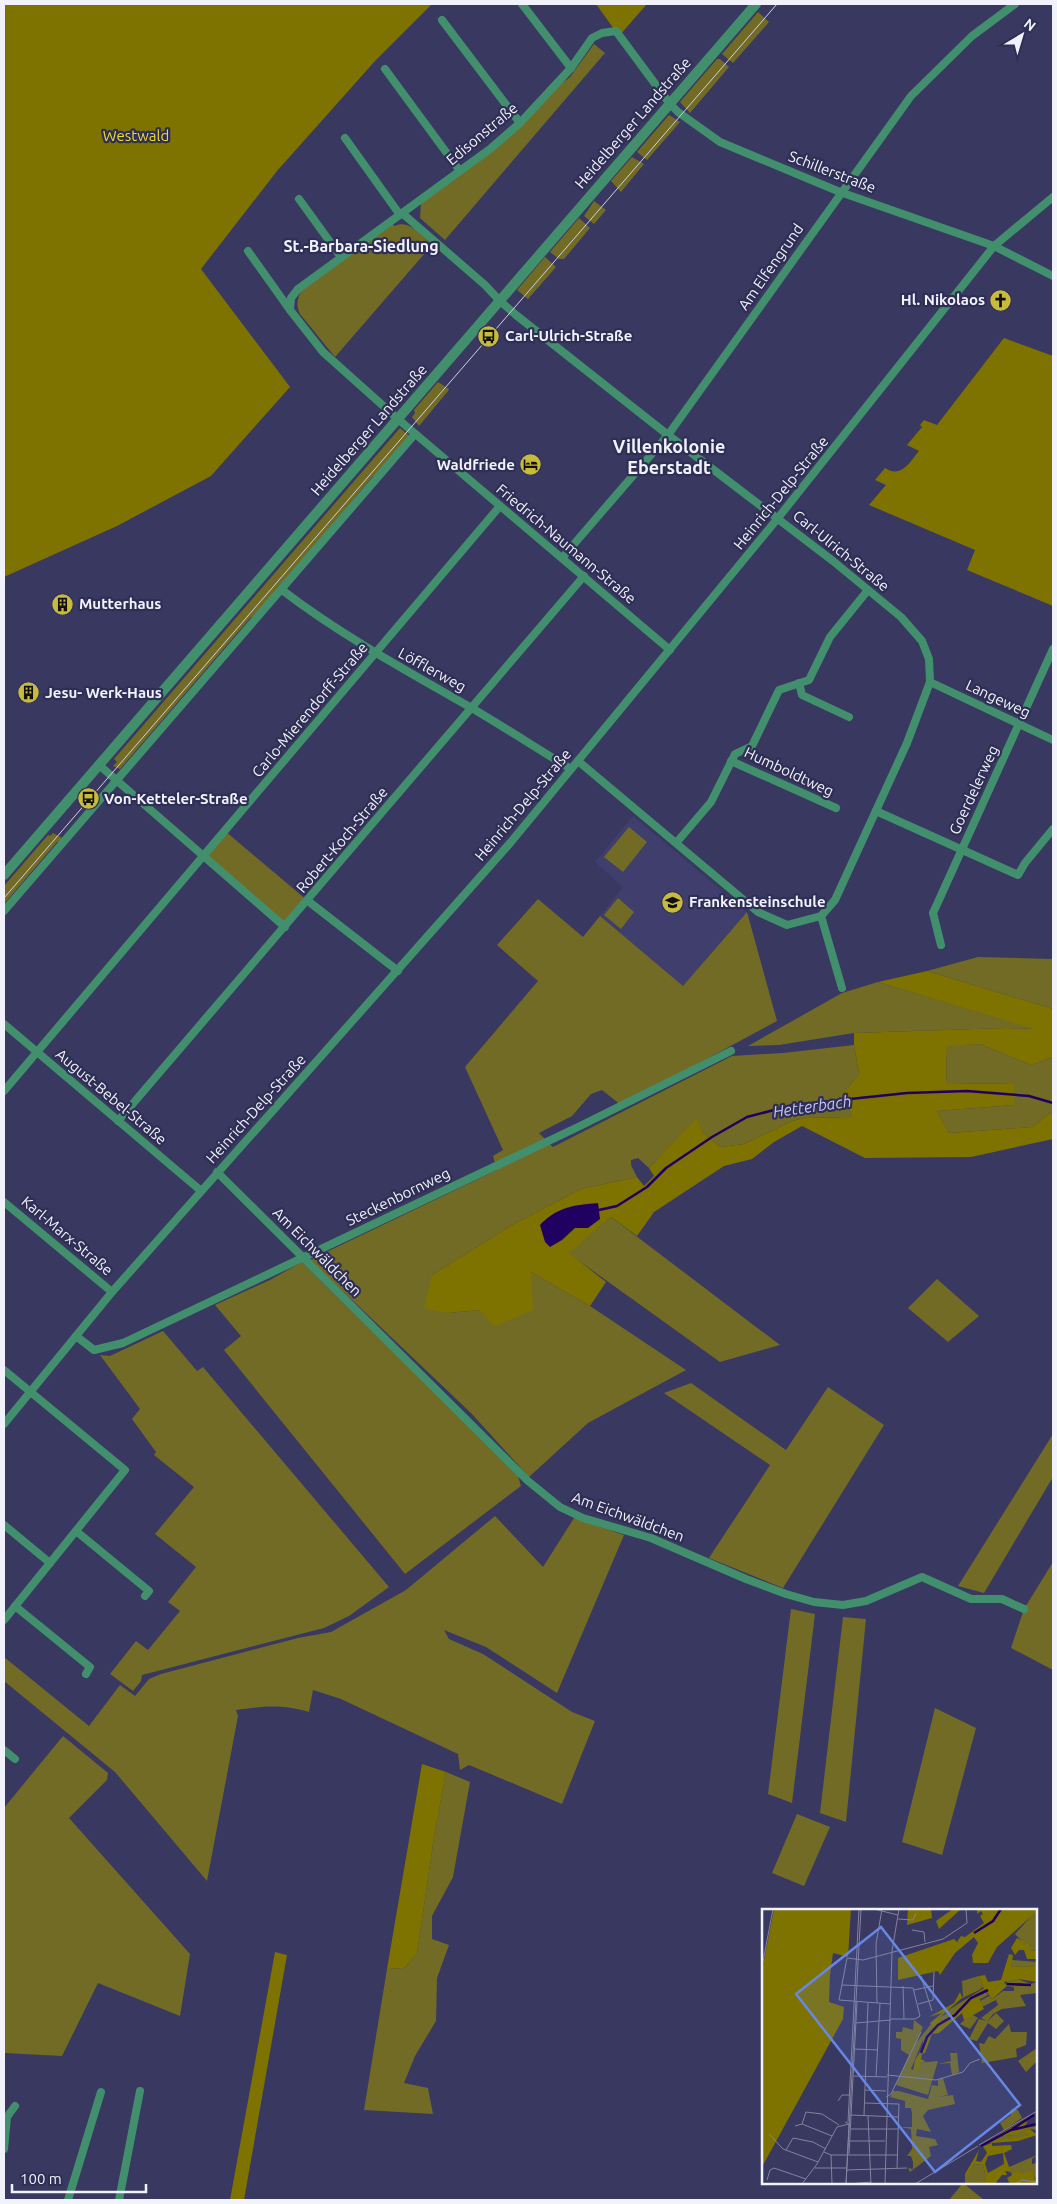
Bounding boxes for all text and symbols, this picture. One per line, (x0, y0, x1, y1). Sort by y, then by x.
north arrow (997, 10, 1047, 60)
text: N (1021, 15, 1039, 34)
street label: Heidelberger Landstraße (571, 54, 694, 192)
street label: Edisonstraße (443, 99, 521, 168)
park label: Westwald (103, 127, 169, 144)
street label: Schillerstraße (786, 147, 878, 196)
street label: Am Elfengrund (735, 220, 807, 313)
district label: St.-Barbara-Siedlung (283, 237, 439, 255)
church icon: Hl. Nikolaos (989, 288, 1013, 312)
place label: Hl. Nikolaos (901, 291, 985, 308)
bus stop icon: Carl-Ulrich-Straße (477, 324, 501, 348)
place label: Carl-Ulrich-Straße (505, 327, 632, 344)
street label: Heidelberger Landstraße (307, 361, 430, 499)
street label: Heinrich-Delp-Straße (730, 433, 831, 553)
district label: Villenkolonie Eberstadt (613, 436, 725, 477)
hotel icon: Waldfriede (519, 453, 543, 477)
place label: Waldfriede (437, 456, 515, 473)
street label: Friedrich-Naumann-Straße (493, 480, 640, 607)
street label: Carl-Ulrich-Straße (790, 507, 893, 595)
building icon: Mutterhaus (51, 592, 75, 616)
place label: Mutterhaus (79, 595, 161, 612)
street label: Carlo-Mierendorff-Straße (248, 639, 371, 780)
street label: Löfflerweg (396, 644, 469, 695)
street label: Langeweg (963, 676, 1033, 721)
building icon: Jesu- Werk-Haus (17, 681, 41, 705)
place label: Jesu- Werk-Haus (45, 684, 162, 701)
street label: Goerdelerweg (945, 742, 1002, 837)
street label: Humboldtweg (742, 743, 837, 800)
street label: Heinrich-Delp-Straße (471, 745, 574, 864)
street label: Robert-Koch-Straße (292, 783, 391, 896)
bus stop icon: Von-Ketteler-Straße (76, 787, 100, 811)
place label: Von-Ketteler-Straße (104, 790, 248, 807)
school or university icon: Frankensteinschule (661, 890, 685, 914)
place label: Frankensteinschule (689, 893, 826, 910)
street label: August-Bebel-Straße (52, 1045, 170, 1148)
street label: Heinrich-Delp-Straße (202, 1051, 309, 1167)
water label: Hetterbach (772, 1092, 852, 1120)
street label: Steckenbornweg (343, 1164, 452, 1229)
street label: Karl-Marx-Straße (18, 1193, 116, 1279)
street label: Am Eichwäldchen (270, 1204, 365, 1299)
street label: Am Eichwäldchen (570, 1488, 687, 1545)
inset map (762, 1909, 1037, 2184)
scale bar (12, 2162, 146, 2194)
text: 100 m (20, 2170, 62, 2187)

